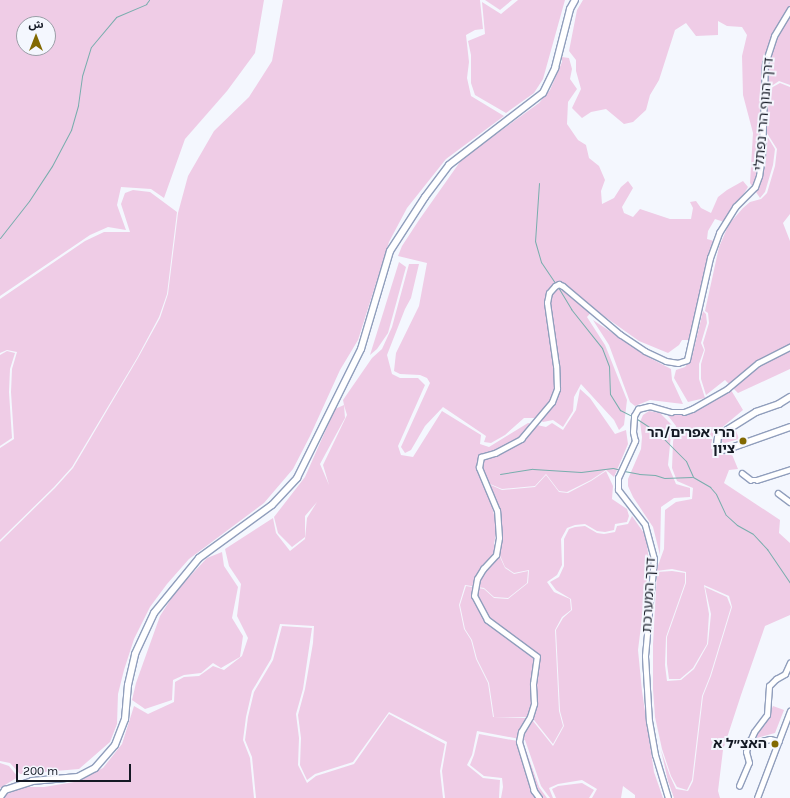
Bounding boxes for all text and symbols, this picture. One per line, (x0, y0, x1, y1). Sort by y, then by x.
north arrow (16, 16, 56, 56)
text: ش (28, 18, 44, 31)
street label: דרך הנוף הרי נפתלי (751, 57, 777, 171)
place label: הרי אפרים/הר ציון (647, 425, 735, 458)
marker: הרי אפרים/הר ציון (738, 436, 748, 446)
street label: דרך המערכת (639, 557, 659, 633)
place label: האצ״ל א (713, 736, 767, 752)
marker: האצ״ל א (770, 739, 780, 749)
scale bar (18, 756, 133, 782)
text: 200 m (23, 764, 58, 778)

